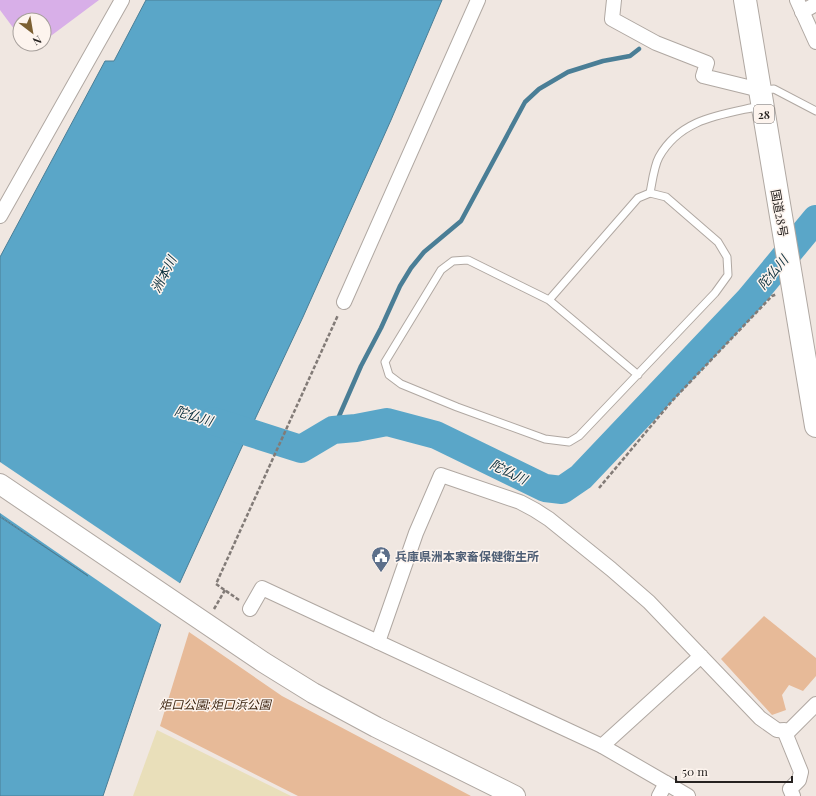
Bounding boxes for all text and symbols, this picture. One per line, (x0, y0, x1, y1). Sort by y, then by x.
north arrow (12, 12, 52, 52)
text: N (30, 33, 45, 50)
road number: 28 (754, 105, 774, 123)
street label: 国道28号 (768, 188, 792, 238)
water label: 陀仏川 (753, 250, 792, 292)
water label: 洲本川 (147, 251, 180, 295)
water label: 陀仏川 (173, 401, 217, 429)
water label: 陀仏川 (488, 455, 532, 488)
public building icon: 兵庫県洲本家畜保健衛生所 (370, 545, 392, 573)
place label: 兵庫県洲本家畜保健衛生所 (395, 548, 539, 564)
park label: 炬口公園;炬口浜公園 (159, 696, 273, 712)
scale bar (676, 758, 792, 784)
text: 50 m (682, 763, 708, 779)

